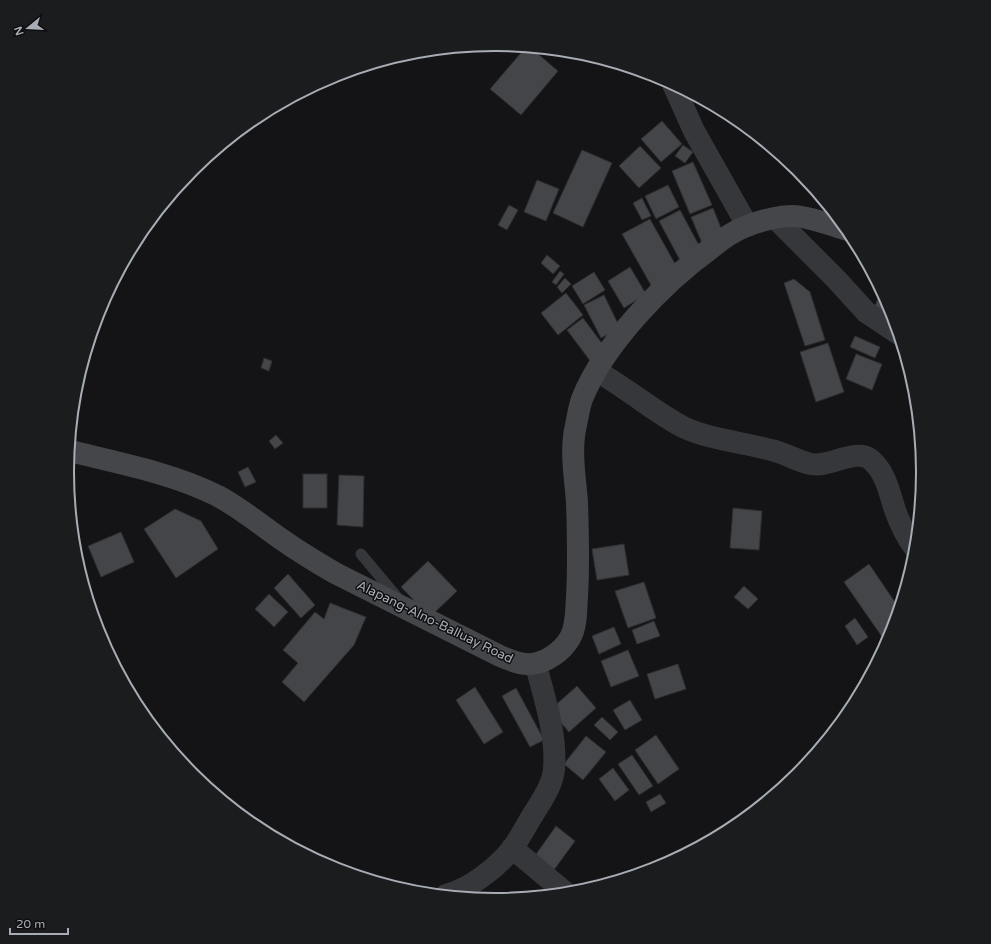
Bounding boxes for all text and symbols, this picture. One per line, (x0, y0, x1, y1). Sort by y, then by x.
north arrow (8, 8, 48, 48)
text: N (11, 25, 27, 37)
street label: Alapang-Alno-Balluay Road (354, 577, 516, 667)
scale bar (10, 910, 68, 936)
text: 20 m (16, 917, 45, 931)

